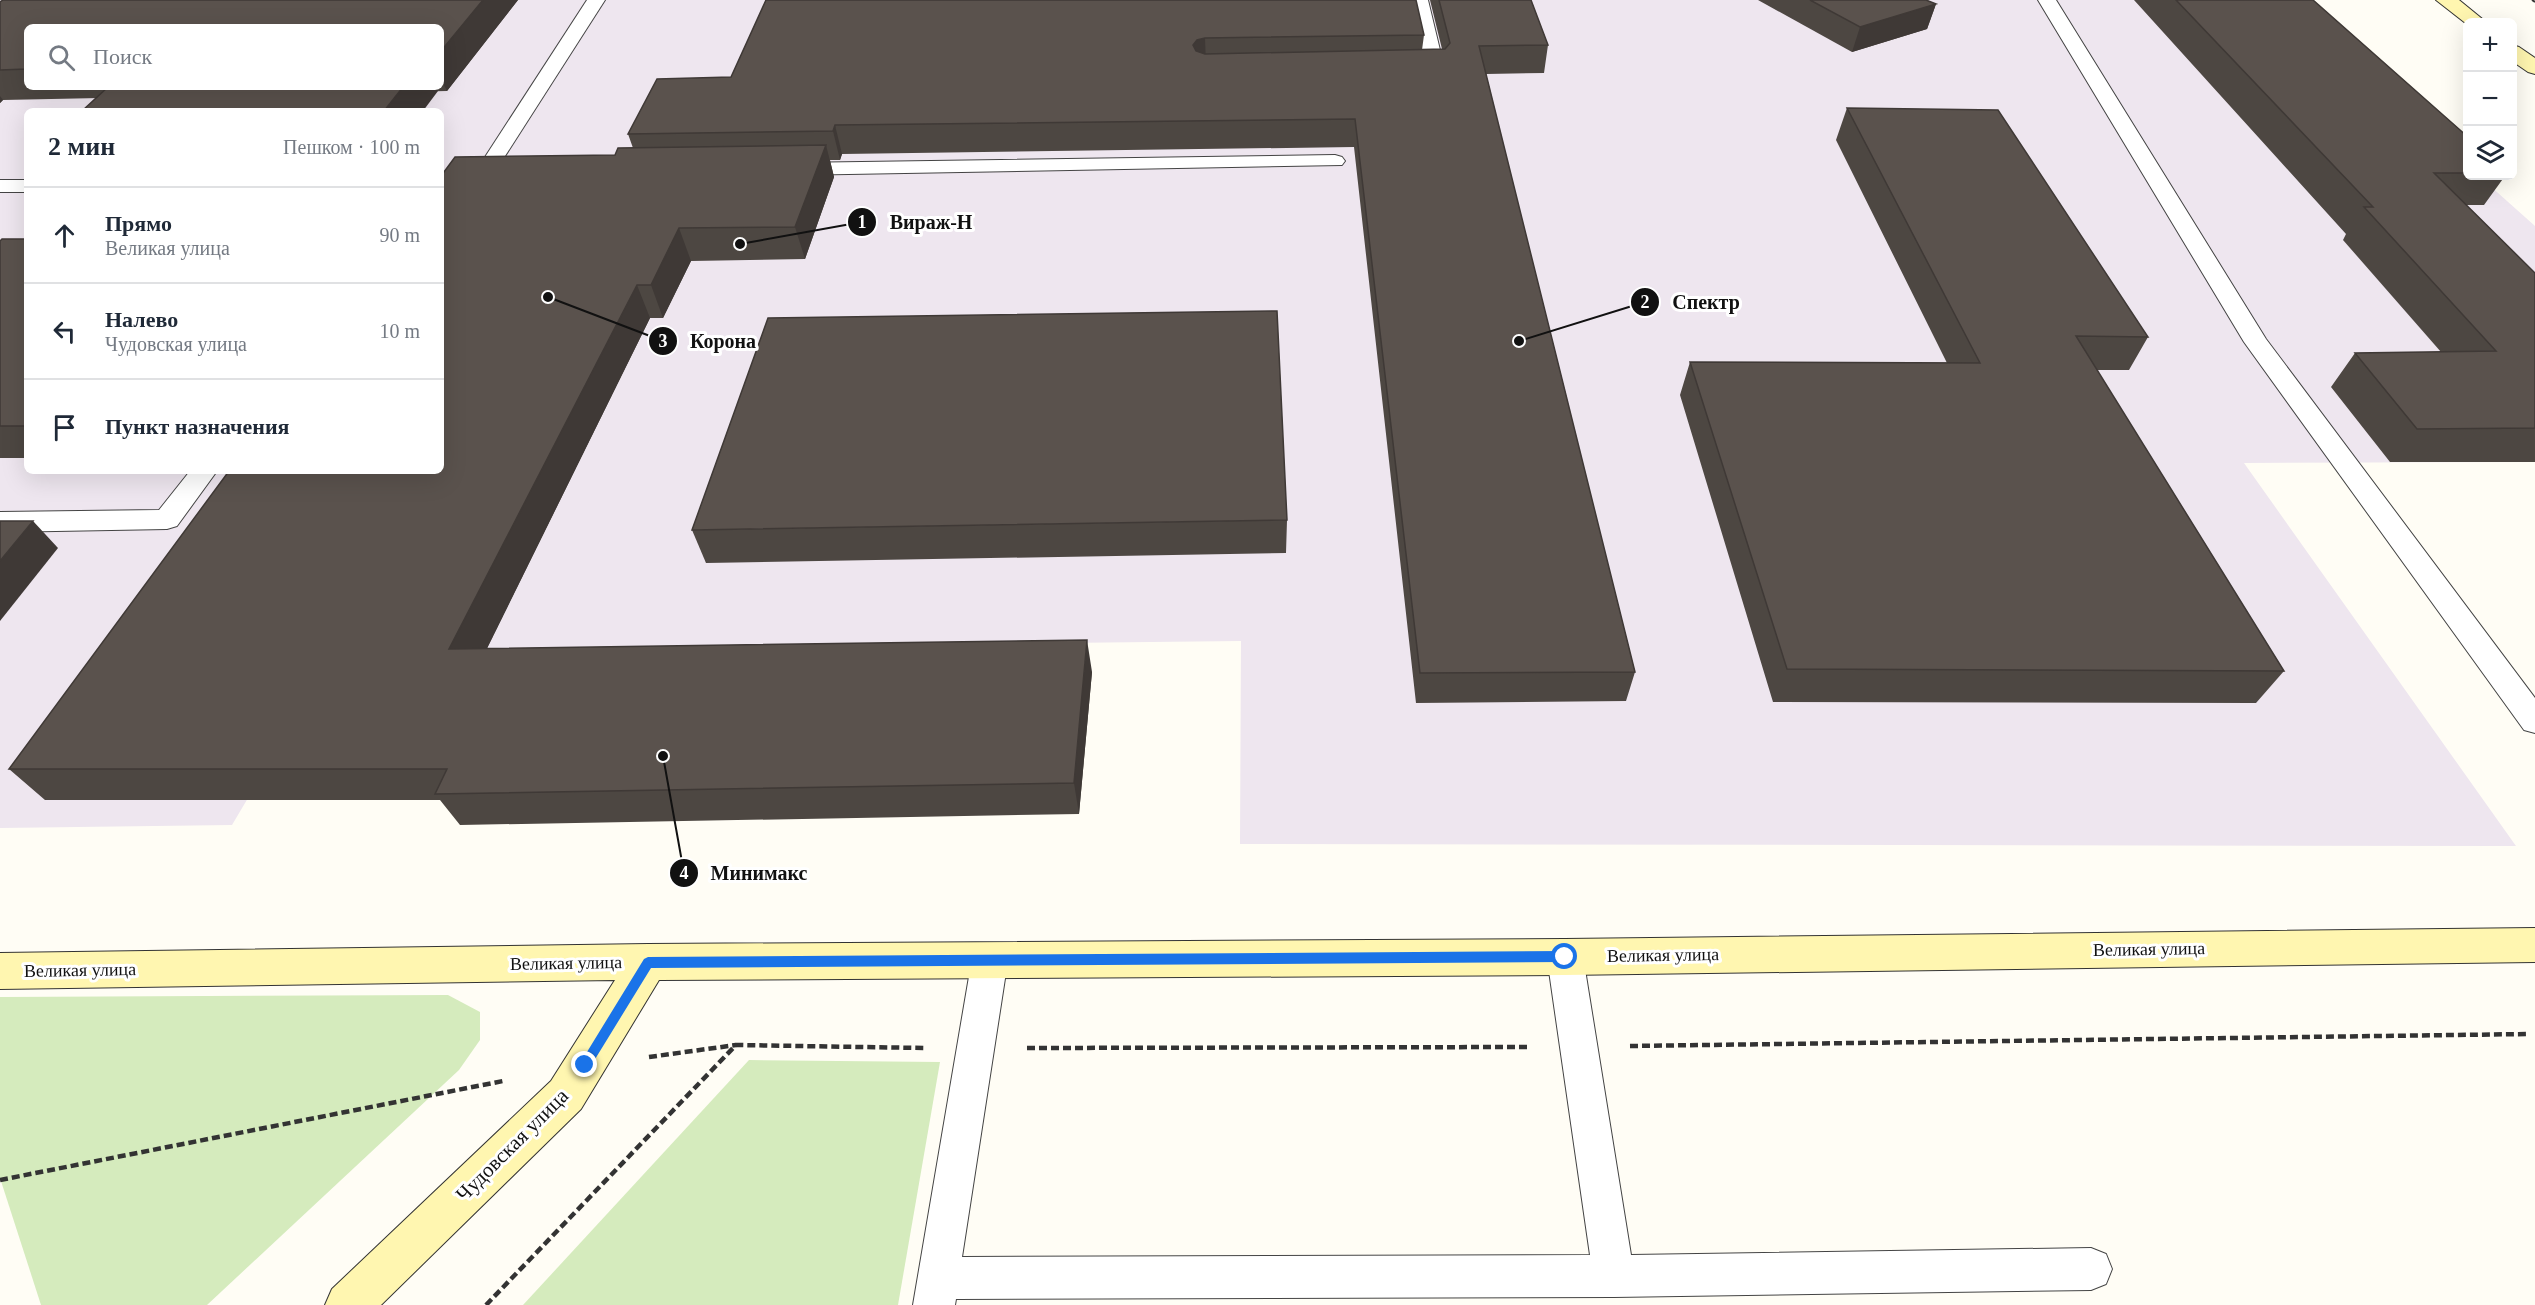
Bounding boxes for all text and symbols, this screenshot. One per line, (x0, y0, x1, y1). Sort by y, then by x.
map controls (2463, 18, 2517, 180)
button: + (2463, 18, 2517, 72)
search box (24, 24, 444, 90)
icon: search (45, 41, 78, 74)
text: Поиск (93, 44, 152, 69)
button: − (2463, 72, 2517, 126)
button: layers (2463, 126, 2517, 180)
text: 2 мин (48, 132, 115, 161)
text: Пешком · 100 m (283, 136, 420, 158)
callout: Вираж-Н (847, 203, 984, 241)
text: Прямо (105, 211, 172, 236)
text: Вираж-Н (890, 211, 973, 234)
text: 1 (858, 212, 867, 232)
icon: ahead (48, 219, 81, 252)
text: 90 m (379, 224, 420, 246)
text: Великая улица (105, 237, 230, 259)
callout: Спектр (1630, 283, 1751, 321)
text: Спектр (1672, 291, 1740, 314)
text: 2 (1641, 292, 1650, 312)
text: Налево (105, 307, 178, 332)
icon: left (48, 315, 81, 348)
text: 10 m (379, 320, 420, 342)
callout: Корона (648, 322, 768, 360)
text: Корона (690, 330, 756, 353)
text: 3 (659, 331, 668, 351)
text: Чудовская улица (105, 333, 247, 355)
icon: arrive (48, 411, 81, 444)
text: Пункт назначения (105, 414, 290, 439)
callout: Минимакс (669, 854, 820, 892)
text: Минимакс (711, 862, 808, 884)
text: 4 (680, 863, 689, 883)
street label: Великая улица (2093, 938, 2205, 960)
route start (1551, 943, 1577, 969)
street label: Великая улица (1607, 944, 1719, 966)
street label: Великая улица (510, 952, 622, 974)
street label: Великая улица (24, 959, 136, 981)
route end (571, 1051, 597, 1077)
street label: Чудовская улица (451, 1083, 574, 1206)

